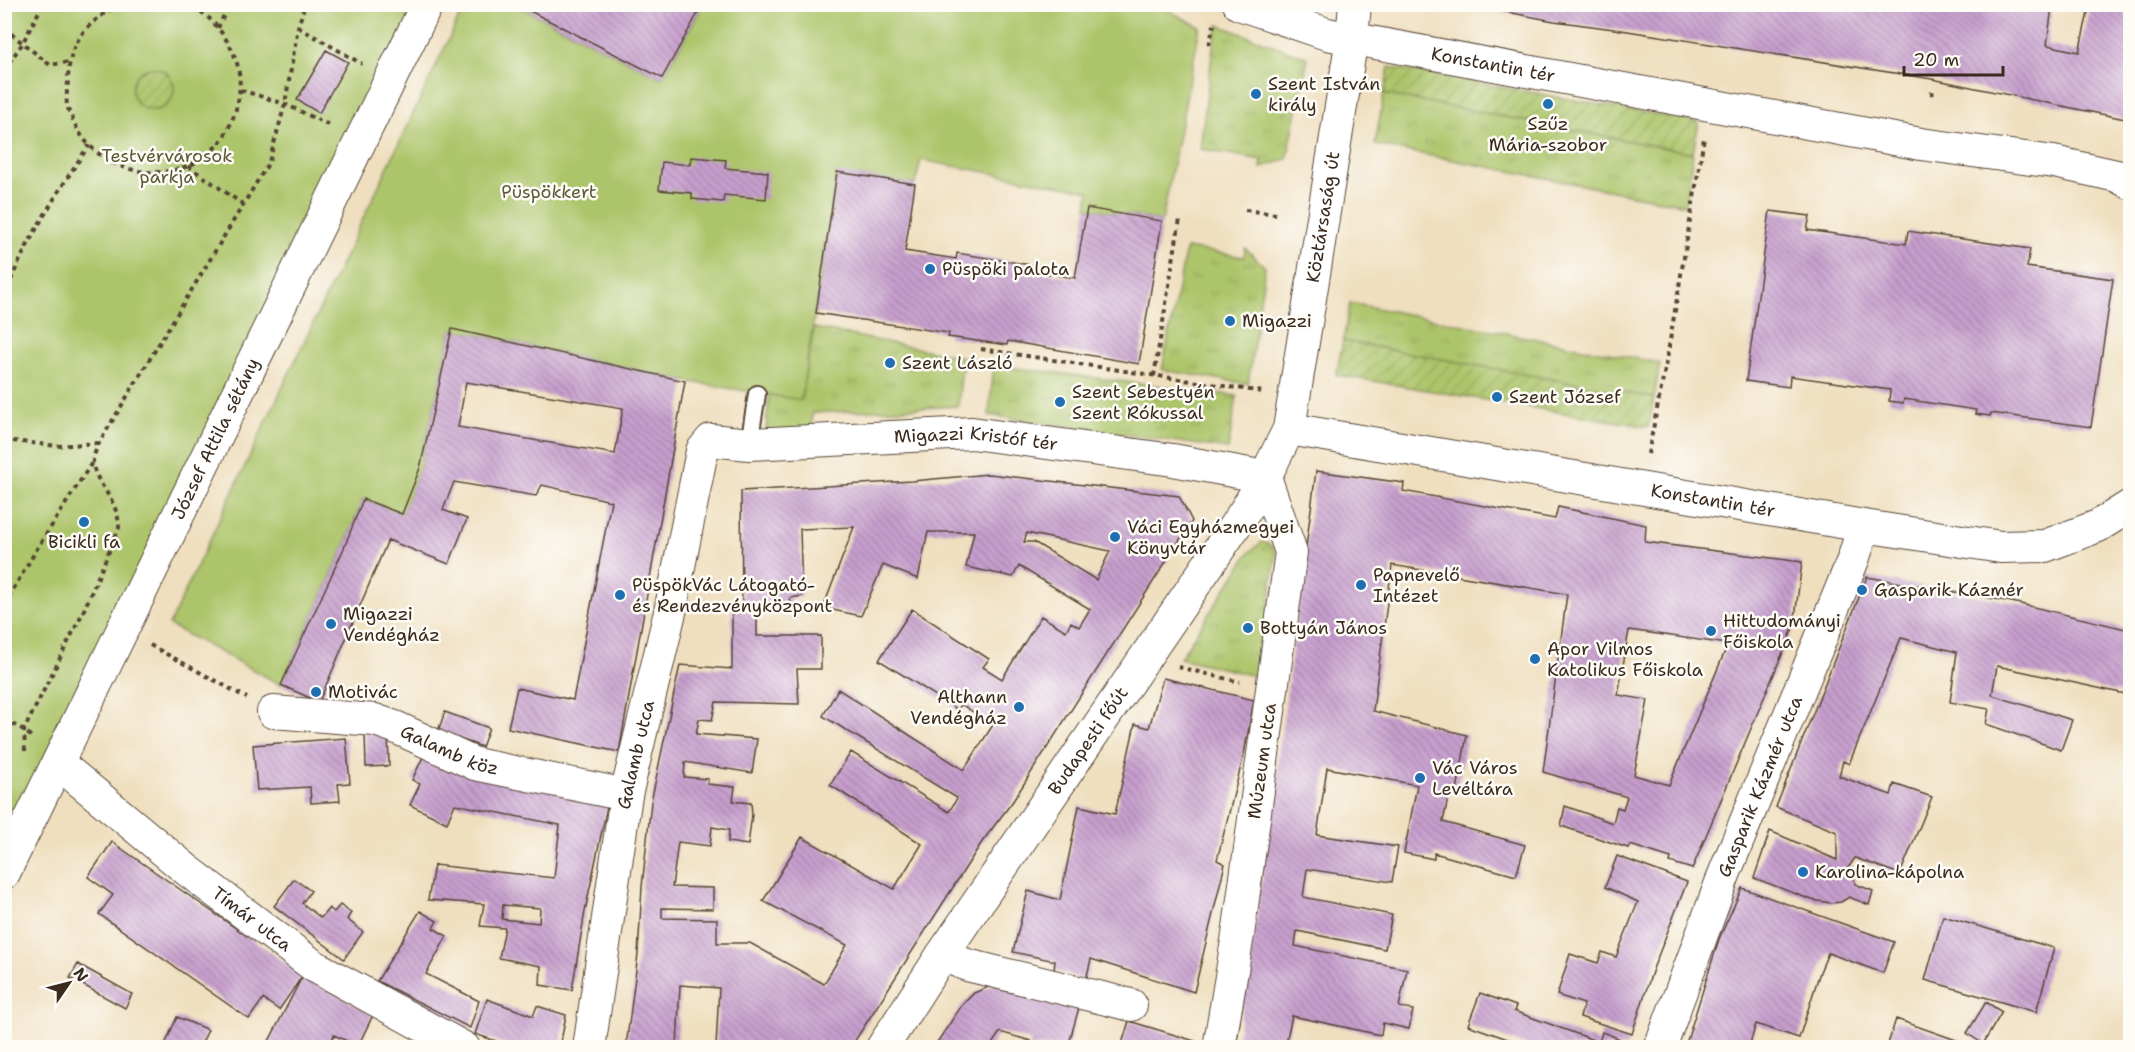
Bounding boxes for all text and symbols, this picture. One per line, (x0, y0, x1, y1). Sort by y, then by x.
scale bar (1904, 39, 2003, 77)
street label: Konstantin tér (1429, 42, 1557, 88)
text: 20 m (1913, 48, 1959, 72)
place label: Szent István király (1268, 72, 1380, 117)
marker: Szent István király (1249, 87, 1263, 101)
marker: Szűz Mária-szobor (1541, 97, 1555, 111)
place label: Szűz Mária-szobor (1489, 112, 1607, 157)
park label: Testvérvárosok parkja (101, 144, 233, 189)
street label: Köztársaság út (1301, 149, 1346, 285)
park label: Püspökkert (501, 180, 597, 204)
place label: Püspöki palota (942, 257, 1069, 281)
marker: Püspöki palota (923, 262, 937, 276)
place label: Migazzi (1242, 309, 1312, 333)
marker: Migazzi (1223, 314, 1237, 328)
place label: Szent László (902, 351, 1013, 375)
street label: József Attila sétány (166, 354, 265, 524)
marker: Szent László (883, 356, 897, 370)
place label: Szent Sebestyén Szent Rókussal (1072, 380, 1214, 425)
place label: Szent József (1509, 385, 1621, 409)
marker: Szent József (1490, 390, 1504, 404)
marker: Szent Sebestyén Szent Rókussal (1053, 395, 1067, 409)
street label: Migazzi Kristóf tér (893, 421, 1059, 456)
street label: Konstantin tér (1649, 478, 1777, 523)
marker: Bicikli fa (77, 515, 91, 529)
place label: Váci Egyházmegyei Könyvtár (1127, 515, 1294, 560)
place label: Bicikli fa (48, 530, 120, 554)
marker: Váci Egyházmegyei Könyvtár (1108, 530, 1122, 544)
place label: Papnevelő Intézet (1373, 563, 1460, 608)
place label: PüspökVác Látogató- és Rendezvényközpont (632, 573, 832, 618)
marker: Papnevelő Intézet (1354, 578, 1368, 592)
place label: Gasparik Kázmér (1874, 578, 2024, 602)
marker: Gasparik Kázmér (1855, 583, 1869, 597)
marker: PüspökVác Látogató- és Rendezvényközpont (613, 588, 627, 602)
place label: Migazzi Vendégház (343, 602, 440, 647)
place label: Hittudományi Főiskola (1723, 609, 1841, 654)
place label: Bottyán János (1260, 616, 1387, 640)
marker: Migazzi Vendégház (324, 617, 338, 631)
marker: Bottyán János (1241, 621, 1255, 635)
marker: Hittudományi Főiskola (1704, 624, 1718, 638)
place label: Apor Vilmos Katolikus Főiskola (1547, 637, 1703, 682)
marker: Apor Vilmos Katolikus Főiskola (1528, 652, 1542, 666)
place label: Motivác (328, 680, 398, 704)
street label: Budapesti főút (1043, 682, 1134, 800)
marker: Motivác (309, 685, 323, 699)
place label: Althann Vendégház (910, 685, 1007, 730)
street label: Gasparik Kázmér utca (1712, 692, 1808, 881)
street label: Galamb utca (612, 698, 660, 811)
marker: Althann Vendégház (1012, 700, 1026, 714)
street label: Múzeum utca (1242, 701, 1282, 821)
street label: Galamb köz (397, 719, 501, 781)
place label: Vác Város Levéltára (1432, 756, 1518, 801)
marker: Vác Város Levéltára (1413, 771, 1427, 785)
place label: Karolina-kápolna (1815, 860, 1964, 884)
marker: Karolina-kápolna (1796, 865, 1810, 879)
street label: Tímár utca (207, 881, 297, 957)
north arrow (39, 953, 99, 1013)
text: N (69, 963, 93, 986)

